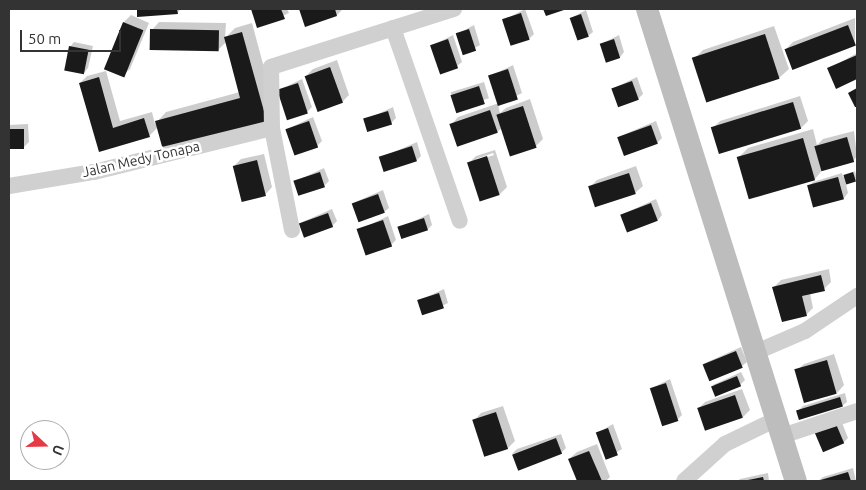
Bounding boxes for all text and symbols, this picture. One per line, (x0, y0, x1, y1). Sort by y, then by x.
scale bar (22, 20, 124, 52)
text: 50 m (28, 30, 61, 47)
street label: Jalan Medy Tonapa (81, 137, 201, 181)
north arrow (20, 420, 70, 470)
text: U (49, 443, 67, 457)

